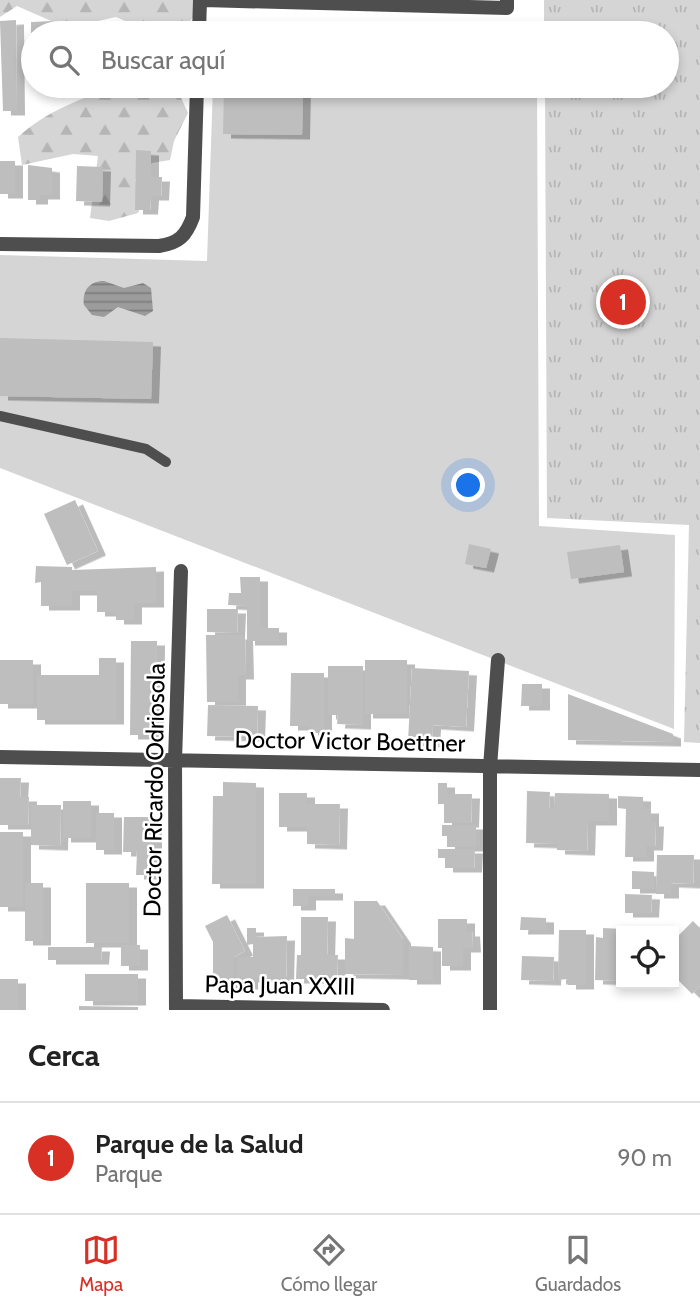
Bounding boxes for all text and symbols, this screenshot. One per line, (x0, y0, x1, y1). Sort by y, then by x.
search box (21, 21, 679, 98)
icon: search (45, 41, 83, 79)
text: Buscar aquí (101, 44, 225, 76)
pin: 1 (600, 276, 646, 328)
your location (451, 468, 485, 502)
street label: Doctor Ricardo Odriosola (137, 662, 171, 917)
street label: Doctor Victor Boettner (234, 724, 466, 758)
map controls (616, 926, 679, 989)
button: locate (616, 926, 679, 989)
street label: Papa Juan XXIII (204, 969, 356, 1001)
text: Cerca (28, 1037, 100, 1074)
text: Parque de la Salud (95, 1128, 304, 1160)
text: 1 (47, 1144, 55, 1172)
text: 90 m (618, 1144, 672, 1172)
text: Parque (95, 1160, 162, 1188)
tab: Mapa (79, 1231, 123, 1296)
tab: Cómo llegar (281, 1231, 377, 1296)
tab: Guardados (535, 1231, 621, 1296)

